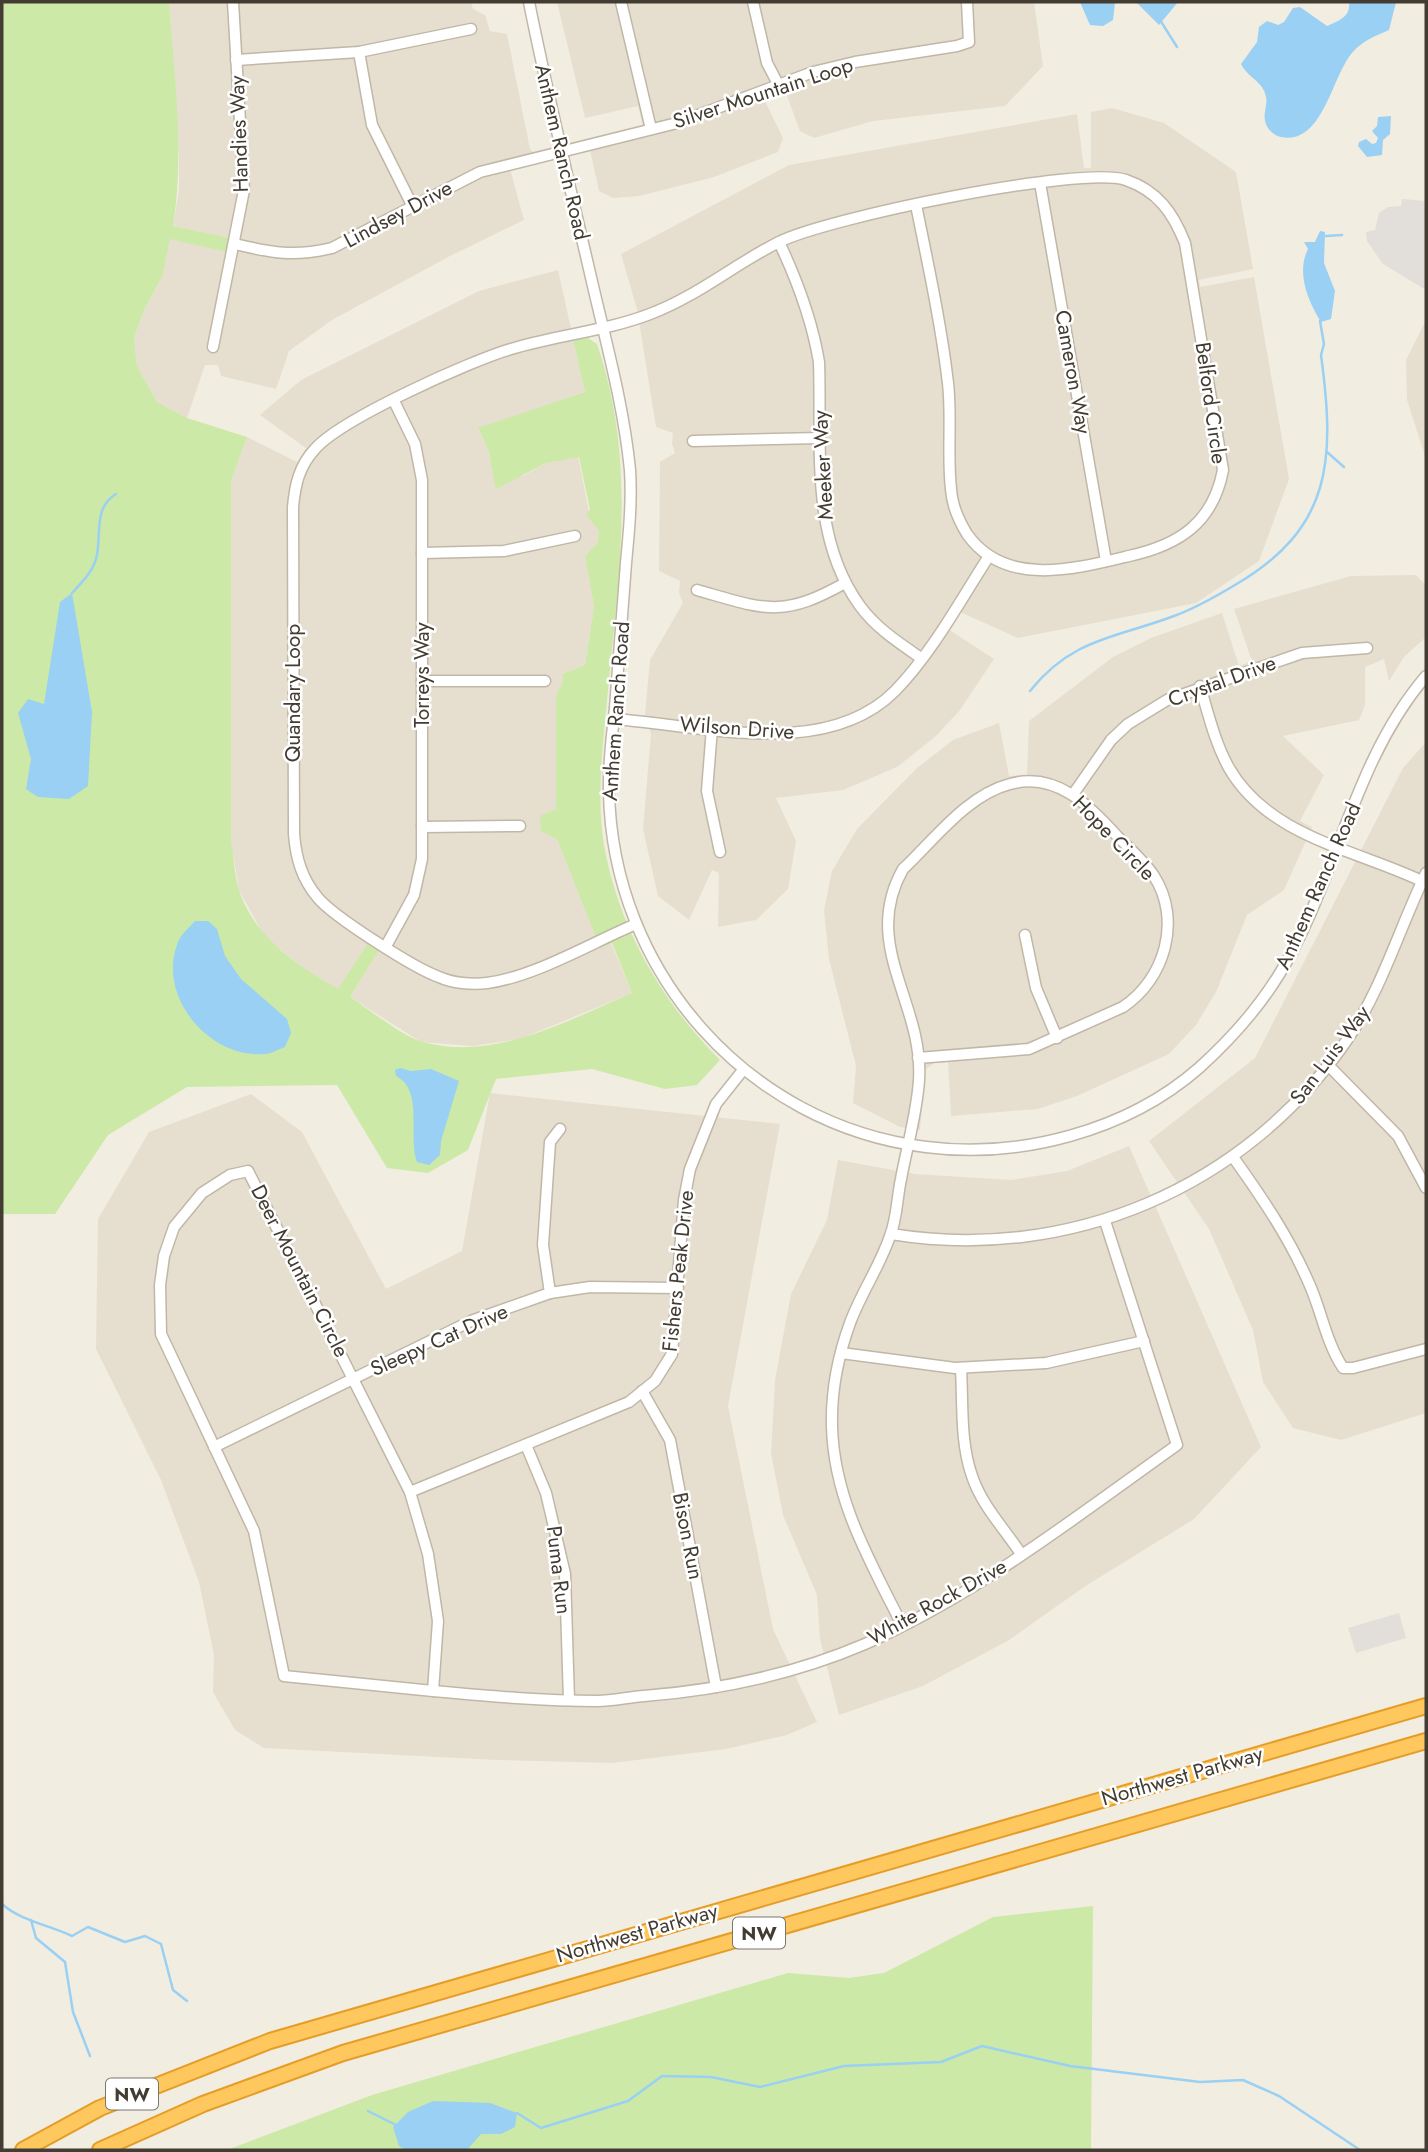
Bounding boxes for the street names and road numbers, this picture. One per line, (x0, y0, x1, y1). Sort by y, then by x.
street label: Silver Mountain Loop (669, 50, 857, 136)
street label: Anthem Ranch Road (527, 61, 597, 243)
street label: Handies Way (222, 74, 256, 193)
street label: Lindsey Drive (338, 173, 458, 255)
street label: Cameron Way (1047, 308, 1099, 437)
street label: Belford Circle (1188, 340, 1234, 466)
street label: Meeker Way (805, 409, 841, 521)
street label: Anthem Ranch Road (595, 620, 637, 802)
street label: Torreys Way (407, 621, 437, 728)
street label: Quandary Loop (278, 624, 308, 762)
street label: Crystal Drive (1164, 648, 1280, 714)
street label: Wilson Drive (679, 709, 796, 747)
street label: Hope Circle (1066, 789, 1162, 887)
street label: Anthem Ranch Road (1268, 798, 1368, 974)
street label: San Luis Way (1283, 999, 1378, 1111)
street label: Deer Mountain Circle (243, 1179, 357, 1363)
street label: Fishers Peak Drive (655, 1189, 701, 1353)
street label: Sleepy Cat Drive (365, 1296, 513, 1384)
street label: Bison Run (665, 1490, 711, 1582)
street label: Puma Run (539, 1524, 579, 1616)
street label: White Rock Drive (862, 1551, 1012, 1653)
street label: Northwest Parkway (1098, 1738, 1267, 1813)
street label: Northwest Parkway (553, 1895, 722, 1970)
road number: NW (733, 1918, 785, 1949)
road number: NW (106, 2078, 158, 2110)

